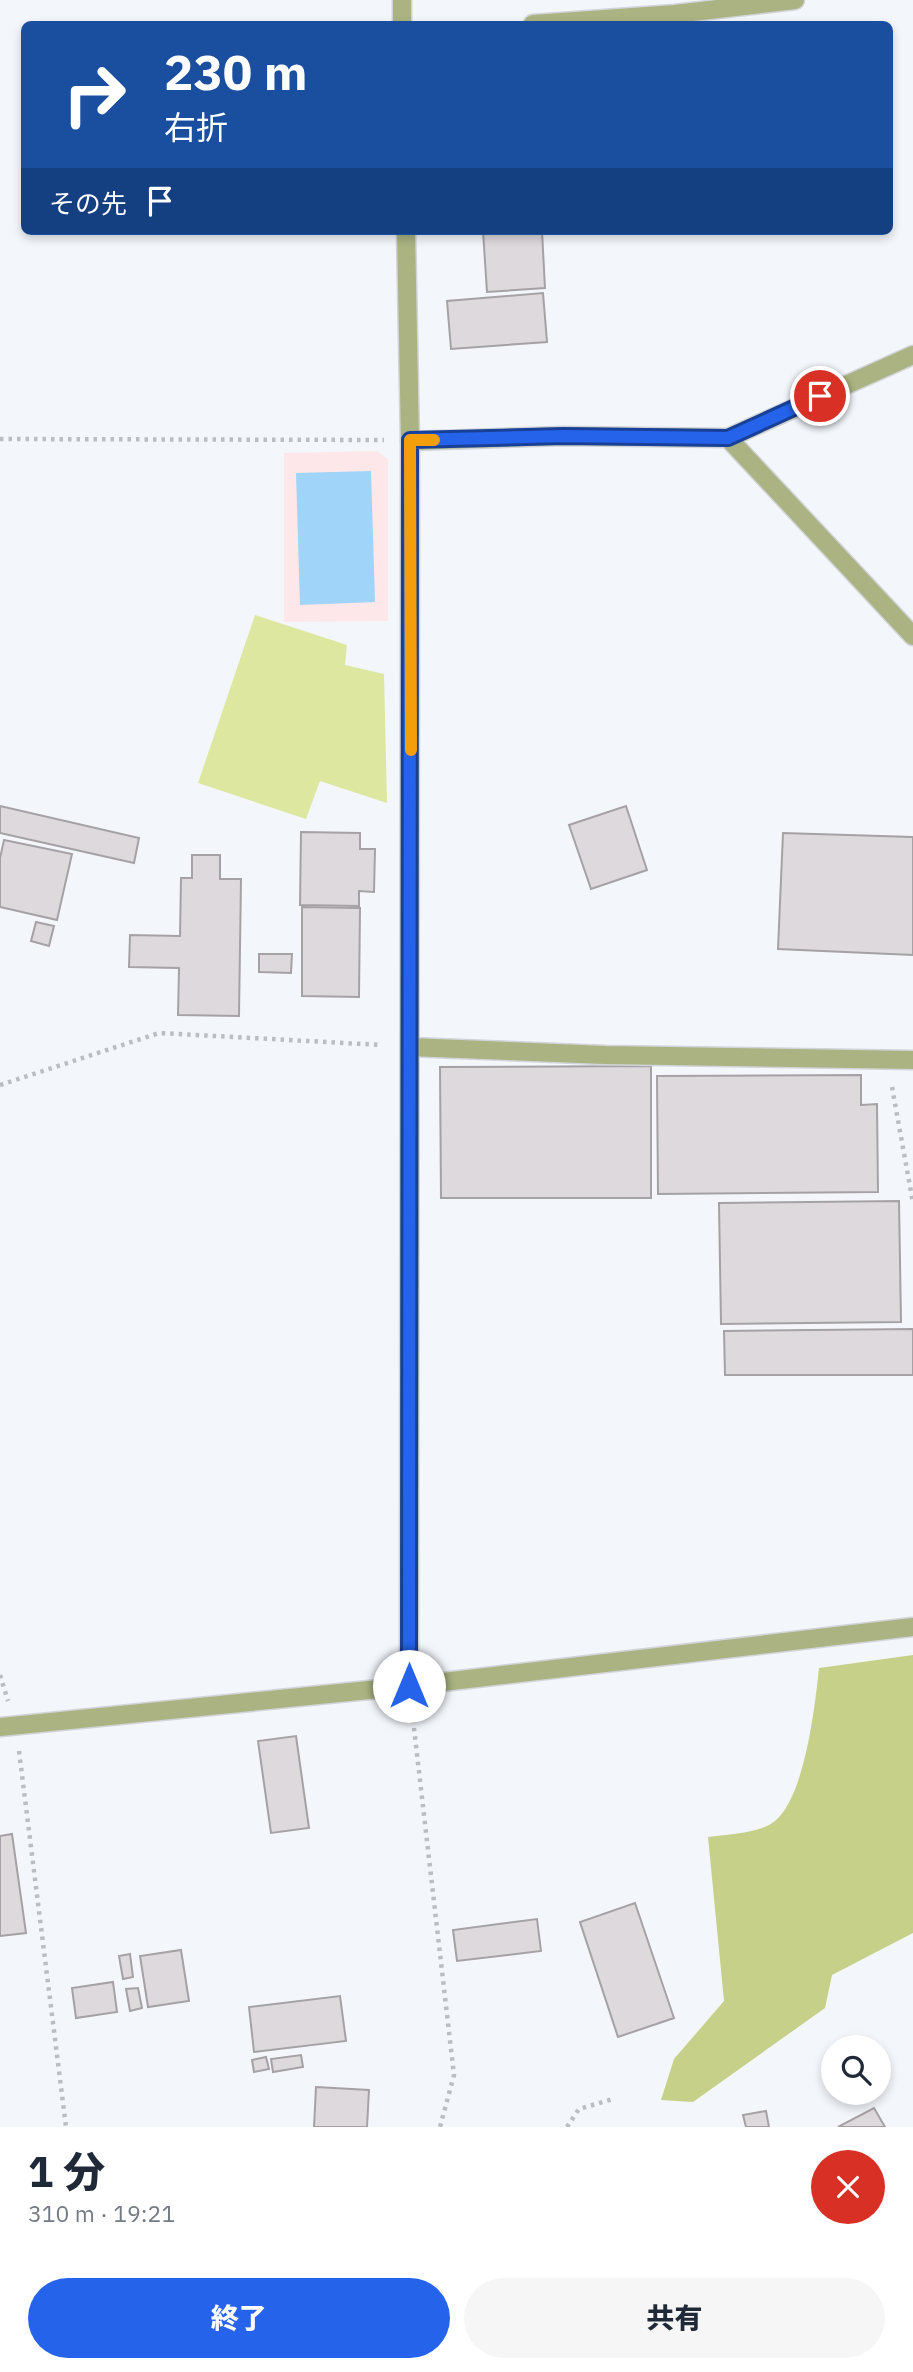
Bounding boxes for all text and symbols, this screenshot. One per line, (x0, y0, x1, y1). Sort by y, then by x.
text: 230 m (164, 40, 308, 103)
icon: right (49, 49, 140, 140)
text: 右折 (164, 106, 228, 148)
icon: arrive (141, 182, 179, 220)
text: その先 (49, 186, 127, 220)
pin (790, 366, 850, 426)
icon: arrive (801, 377, 839, 415)
position arrow (372, 1649, 446, 1723)
map controls (821, 2035, 891, 2105)
button: search (821, 2035, 891, 2105)
text: 1 分 (28, 2144, 105, 2199)
button: close (811, 2150, 885, 2224)
text: 310 m · 19:21 (28, 2198, 175, 2228)
button: 終了 (28, 2278, 450, 2358)
button: 共有 (464, 2278, 885, 2358)

